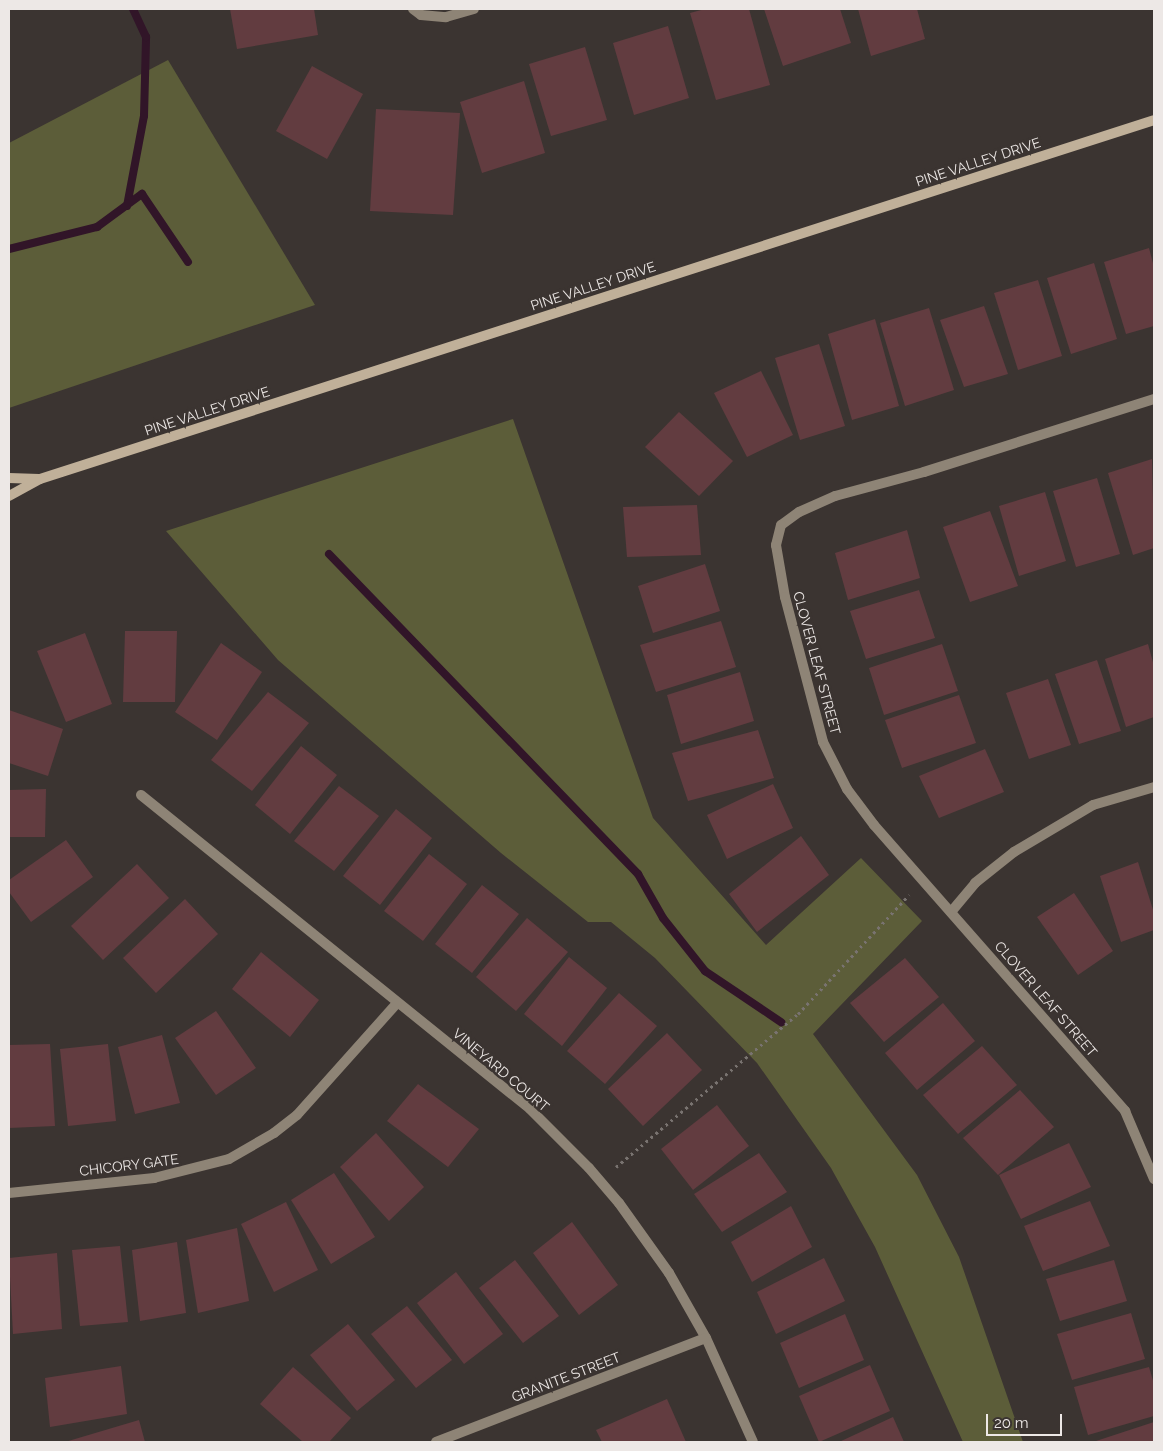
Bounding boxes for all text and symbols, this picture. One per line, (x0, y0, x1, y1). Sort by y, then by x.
street label: PINE VALLEY DRIVE (913, 134, 1043, 190)
street label: PINE VALLEY DRIVE (528, 258, 658, 314)
street label: PINE VALLEY DRIVE (142, 383, 272, 439)
street label: CLOVER LEAF STREET (790, 589, 844, 737)
street label: CLOVER LEAF STREET (991, 938, 1101, 1060)
street label: VINEYARD COURT (449, 1025, 553, 1115)
street label: CHICORY GATE (78, 1151, 180, 1179)
street label: GRANITE STREET (509, 1349, 623, 1405)
scale bar (988, 1404, 1064, 1436)
text: 20 m (994, 1414, 1029, 1432)

